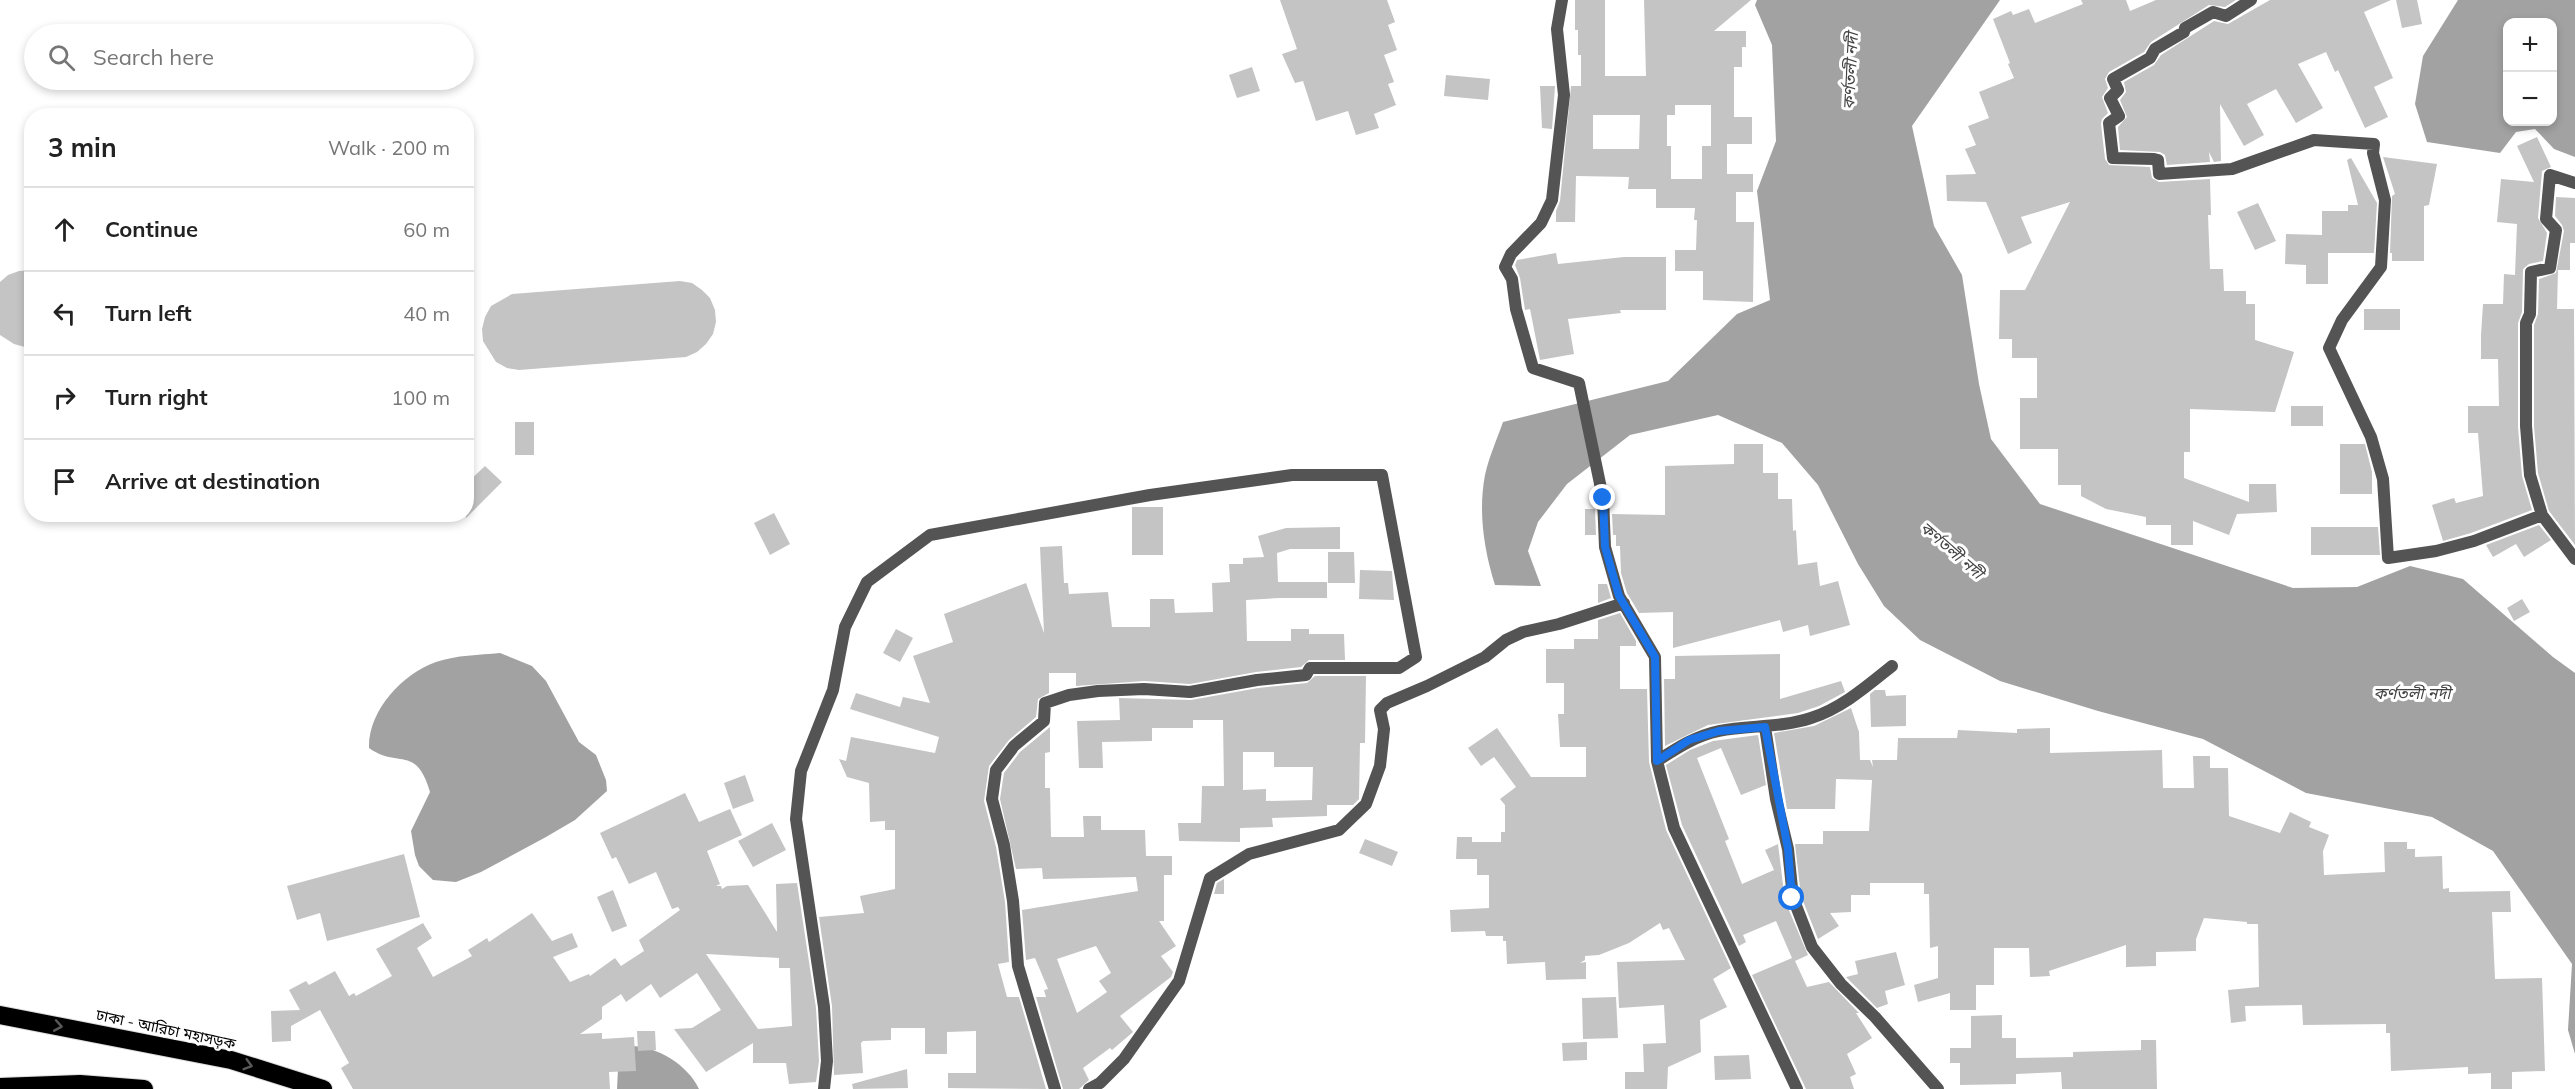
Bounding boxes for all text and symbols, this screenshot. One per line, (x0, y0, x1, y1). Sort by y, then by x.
map controls (2503, 18, 2557, 126)
button: + (2503, 18, 2557, 72)
search box (24, 24, 474, 90)
water label: কর্ণতলী নদী (1838, 29, 1862, 110)
icon: search (45, 41, 78, 74)
text: Search here (93, 43, 214, 71)
button: − (2503, 72, 2557, 126)
text: 3 min (48, 131, 117, 164)
text: Walk · 200 m (328, 135, 450, 160)
icon: ahead (48, 213, 81, 246)
text: Continue (105, 215, 198, 243)
text: 60 m (403, 217, 450, 242)
icon: left (48, 297, 81, 330)
text: Turn left (105, 299, 192, 327)
text: 40 m (403, 301, 450, 326)
icon: right (48, 381, 81, 414)
text: Turn right (105, 383, 208, 411)
text: 100 m (391, 385, 450, 410)
icon: arrive (48, 465, 81, 498)
text: Arrive at destination (105, 467, 320, 495)
route end (1589, 484, 1615, 510)
water label: কর্ণতলী নদী (1916, 517, 1990, 585)
water label: কর্ণতলী নদী (2373, 683, 2453, 703)
route start (1778, 884, 1804, 910)
street label: ঢাকা - আরিচা মহাসড়ক (94, 1005, 238, 1053)
one-way arrow (52, 1019, 62, 1032)
one-way arrow (243, 1058, 253, 1070)

